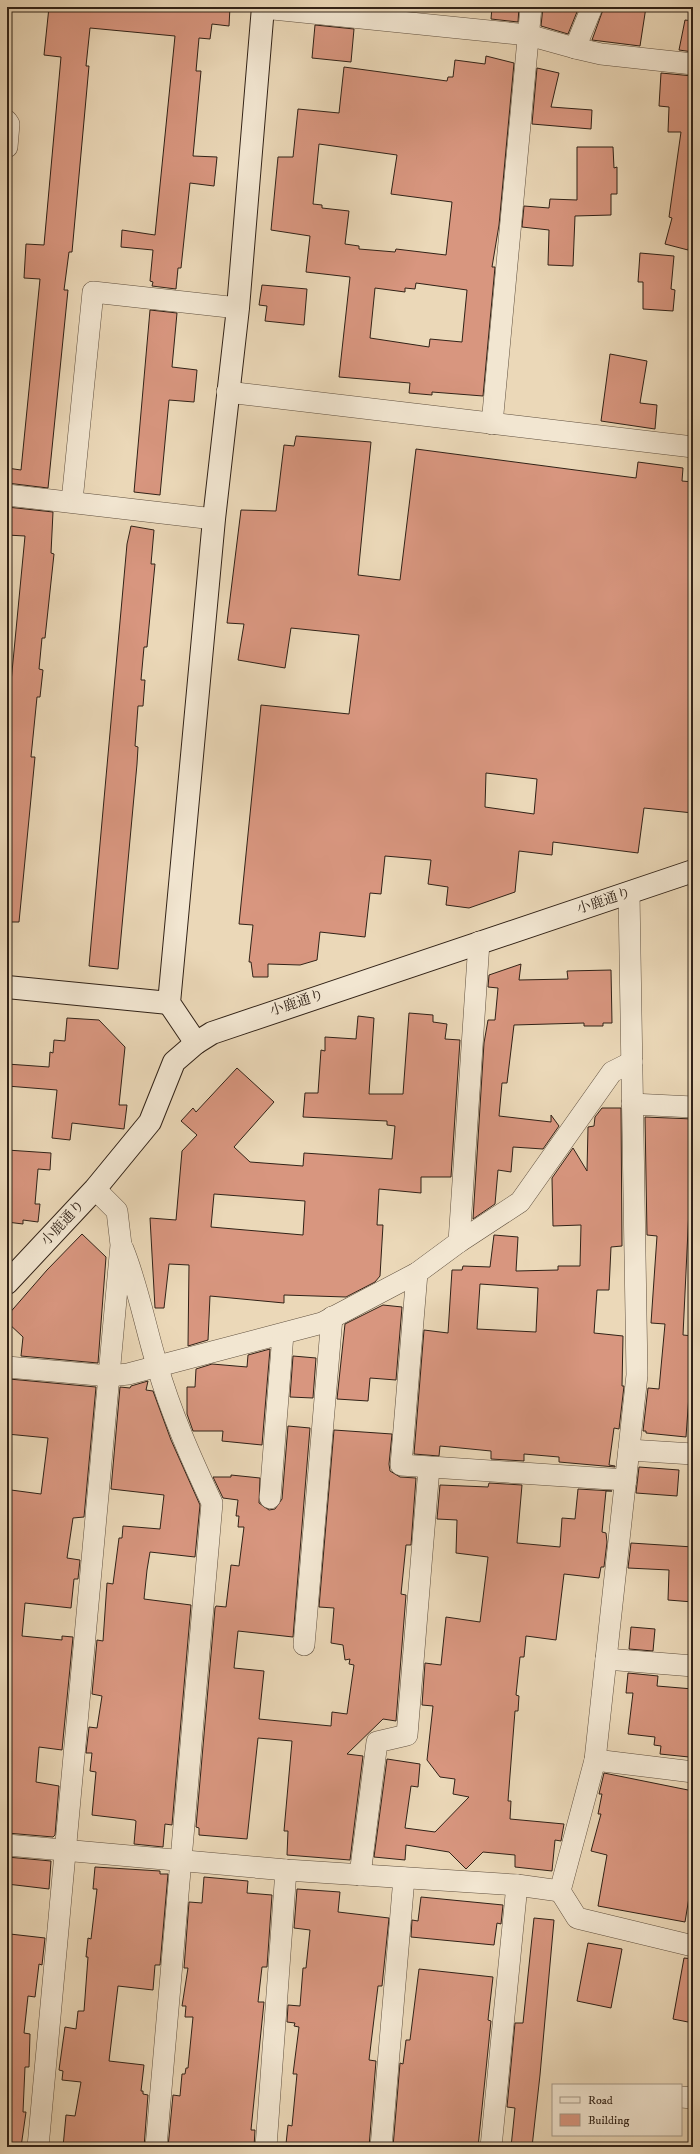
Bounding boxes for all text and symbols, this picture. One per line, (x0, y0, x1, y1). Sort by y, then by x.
street label: 小鹿通り (575, 884, 633, 918)
street label: 小鹿通り (268, 986, 326, 1020)
street label: 小鹿通り (37, 1196, 89, 1250)
legend (552, 2084, 682, 2136)
text: Road (588, 2093, 613, 2108)
text: Building (588, 2113, 629, 2128)

